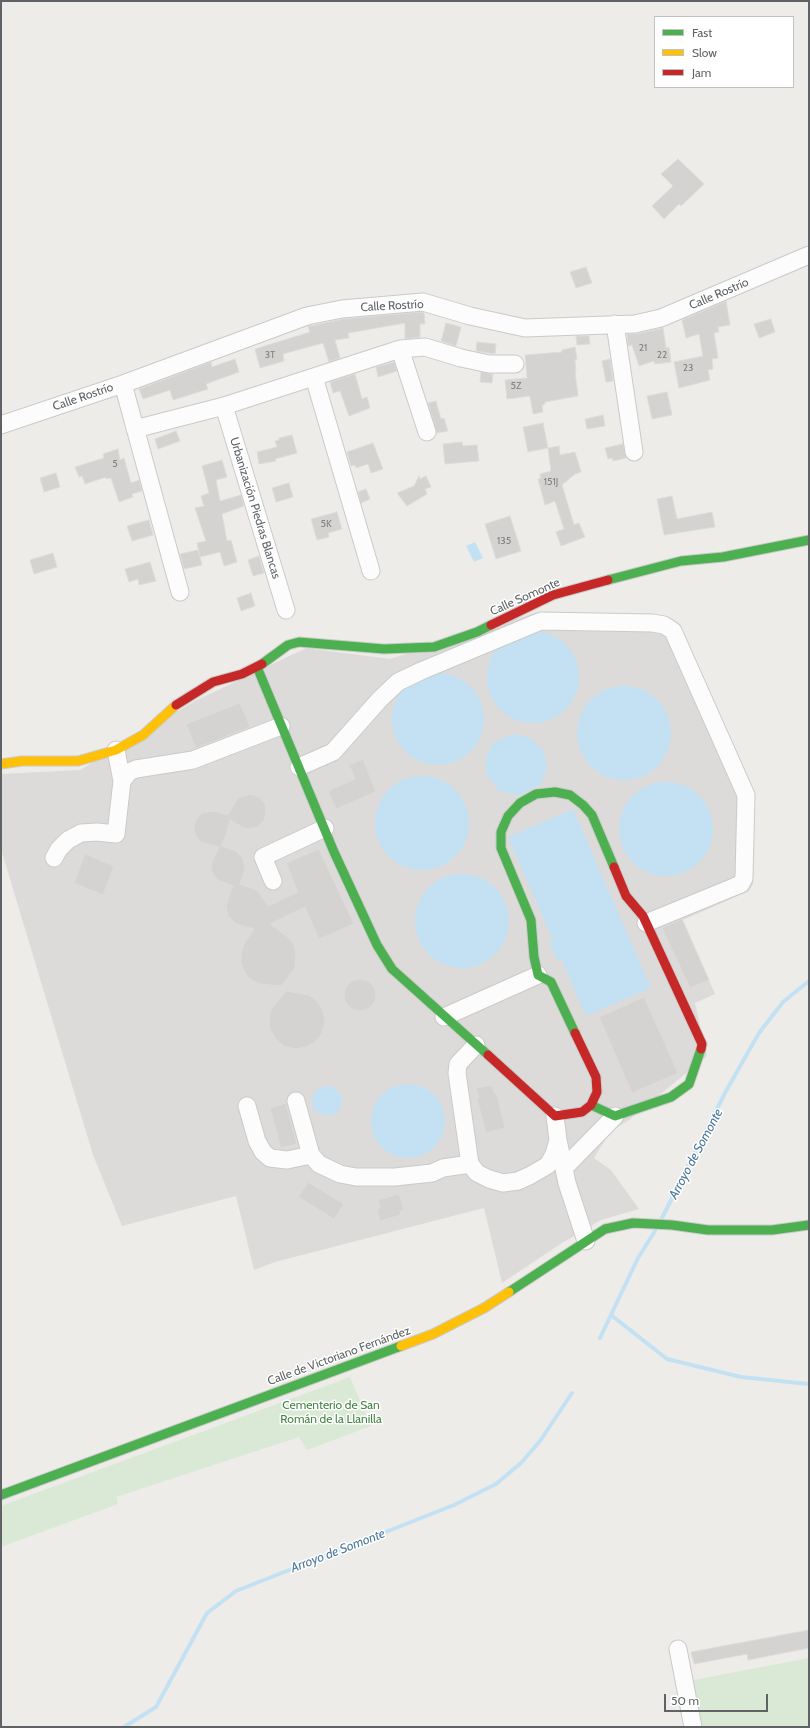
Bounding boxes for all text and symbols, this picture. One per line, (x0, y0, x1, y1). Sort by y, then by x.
legend (654, 16, 794, 88)
text: Fast (692, 25, 712, 40)
text: Slow (692, 45, 717, 60)
text: Jam (692, 65, 711, 80)
street label: Calle Rostrío (687, 275, 751, 313)
street label: Calle Rostrío (360, 297, 424, 315)
house number: 21 (639, 342, 647, 354)
house number: 3T (265, 349, 275, 361)
house number: 22 (657, 349, 667, 361)
house number: 23 (683, 362, 693, 374)
street label: Calle Rostrío (51, 380, 115, 414)
house number: 5Z (511, 380, 521, 392)
street label: Urbanización Piedras Blancas (227, 436, 283, 580)
house number: 5 (112, 458, 118, 470)
house number: 151J (544, 476, 558, 488)
house number: 5K (320, 518, 332, 530)
house number: 135 (497, 535, 511, 547)
street label: Calle Somonte (488, 575, 562, 619)
water label: Arroyo de Somonte (666, 1106, 726, 1202)
street label: Calle de Victoriano Fernández (266, 1323, 412, 1389)
park label: Cementerio de San Román de la Llanilla (280, 1398, 382, 1426)
water label: Arroyo de Somonte (289, 1526, 387, 1576)
scale bar (666, 1686, 770, 1712)
text: 50 m (671, 1693, 699, 1708)

